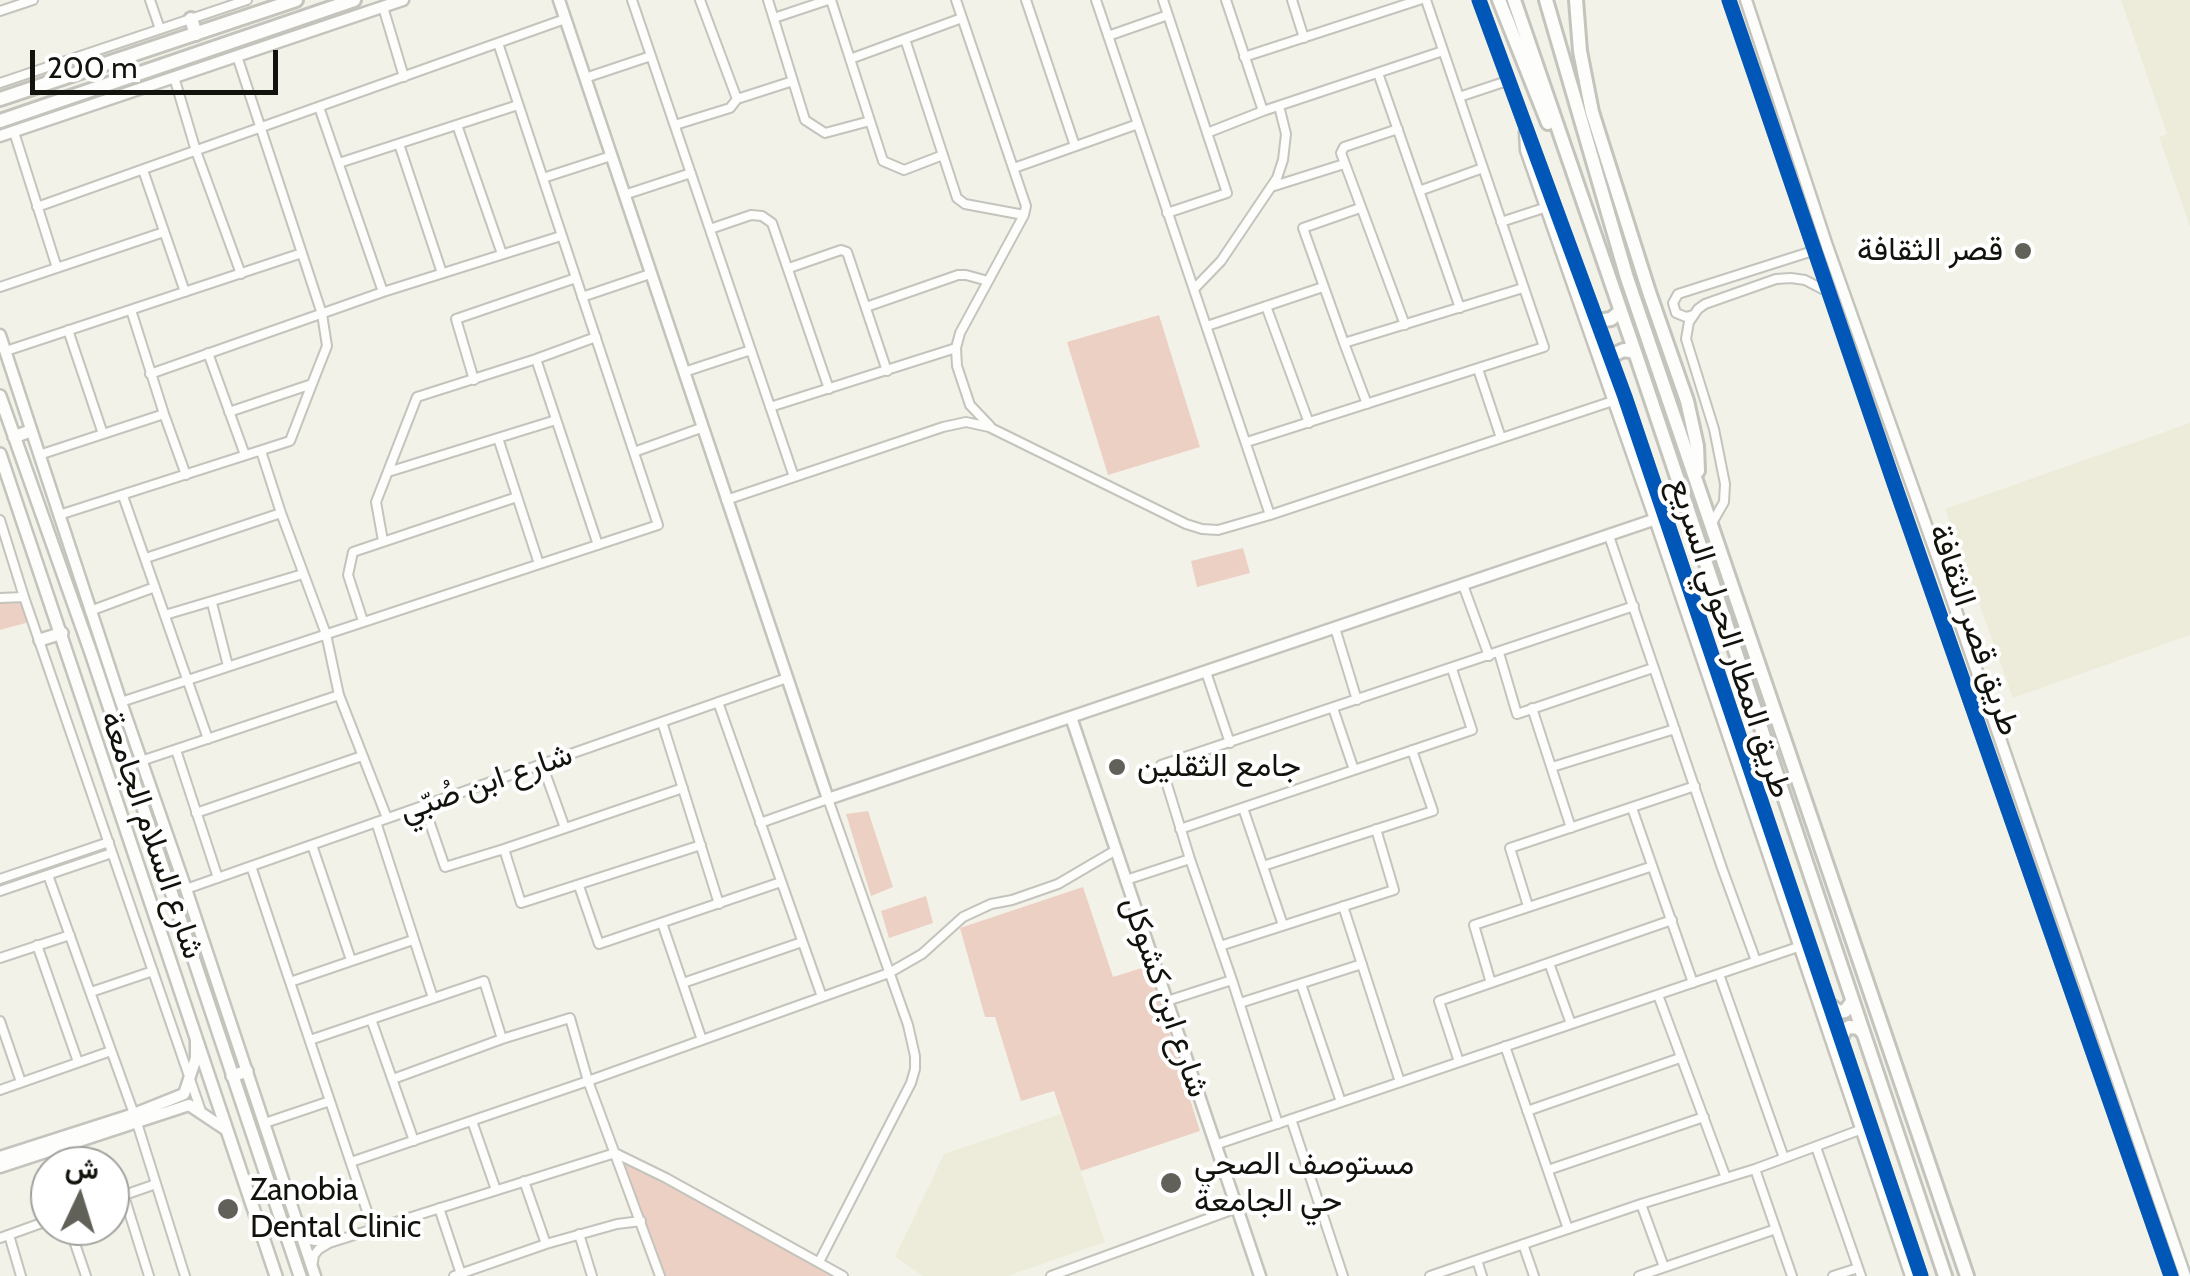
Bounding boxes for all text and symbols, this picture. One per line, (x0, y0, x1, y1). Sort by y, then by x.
scale bar (35, 30, 282, 92)
text: 200 m (47, 49, 138, 86)
place label: قصر الثقافة (1857, 232, 2003, 270)
marker: قصر الثقافة (2012, 240, 2034, 262)
street label: طريق المطار الحولي السريع (1660, 473, 1800, 803)
street label: طريق قصر الثقافة (1920, 519, 2028, 741)
street label: شارع السلام الجامعة (92, 706, 212, 964)
street label: شارع ابن صُبّي (395, 735, 577, 831)
place label: جامع الثقلين (1137, 748, 1301, 786)
marker: جامع الثقلين (1106, 756, 1128, 778)
street label: شارع ابن كشوكل (1113, 892, 1217, 1102)
north arrow (30, 1146, 130, 1246)
place label: مستوصف الصحي حي الجامعة (1194, 1146, 1414, 1221)
text: ش (64, 1150, 100, 1186)
marker: مستوصف الصحي حي الجامعة (1158, 1170, 1184, 1196)
place label: Zanobia Dental Clinic (250, 1172, 421, 1247)
marker: Zanobia Dental Clinic (215, 1196, 241, 1222)

